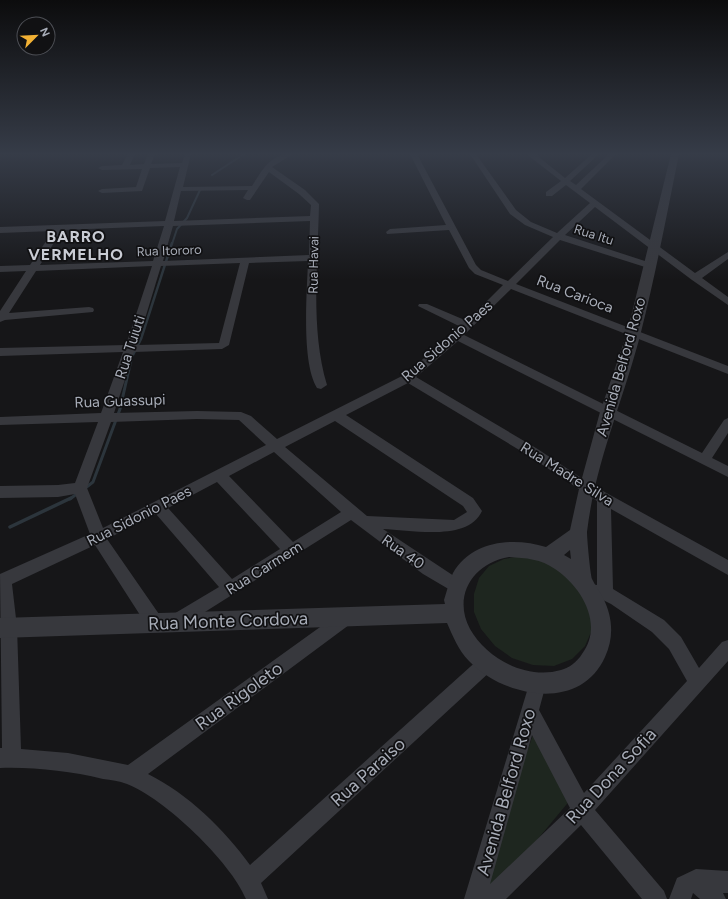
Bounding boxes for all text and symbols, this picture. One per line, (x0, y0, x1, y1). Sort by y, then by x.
north arrow (16, 16, 56, 56)
text: N (37, 26, 52, 39)
street label: Rua Itu (572, 221, 616, 248)
district label: BARRO VERMELHO (28, 227, 124, 264)
street label: Rua Havai (305, 236, 322, 294)
street label: Rua Itororo (136, 242, 202, 259)
street label: Rua Carioca (534, 271, 616, 317)
street label: Avenida Belford Roxo (593, 295, 650, 439)
street label: Rua Sidonio Paes (398, 297, 496, 385)
street label: Rua Tuiuti (111, 313, 149, 381)
street label: Rua Guassupi (74, 390, 166, 412)
street label: Rua Madre Silva (517, 438, 617, 510)
street label: Rua Sidonio Paes (84, 482, 194, 550)
street label: Rua 40 (378, 531, 428, 573)
street label: Rua Carmem (223, 537, 305, 599)
street label: Rua Monte Cordova (148, 607, 308, 635)
street label: Rua Rigoleto (191, 657, 287, 735)
street label: Avenida Belford Roxo (472, 706, 540, 878)
street label: Rua Dona Sofia (561, 724, 661, 828)
street label: Rua Paraiso (326, 733, 410, 811)

